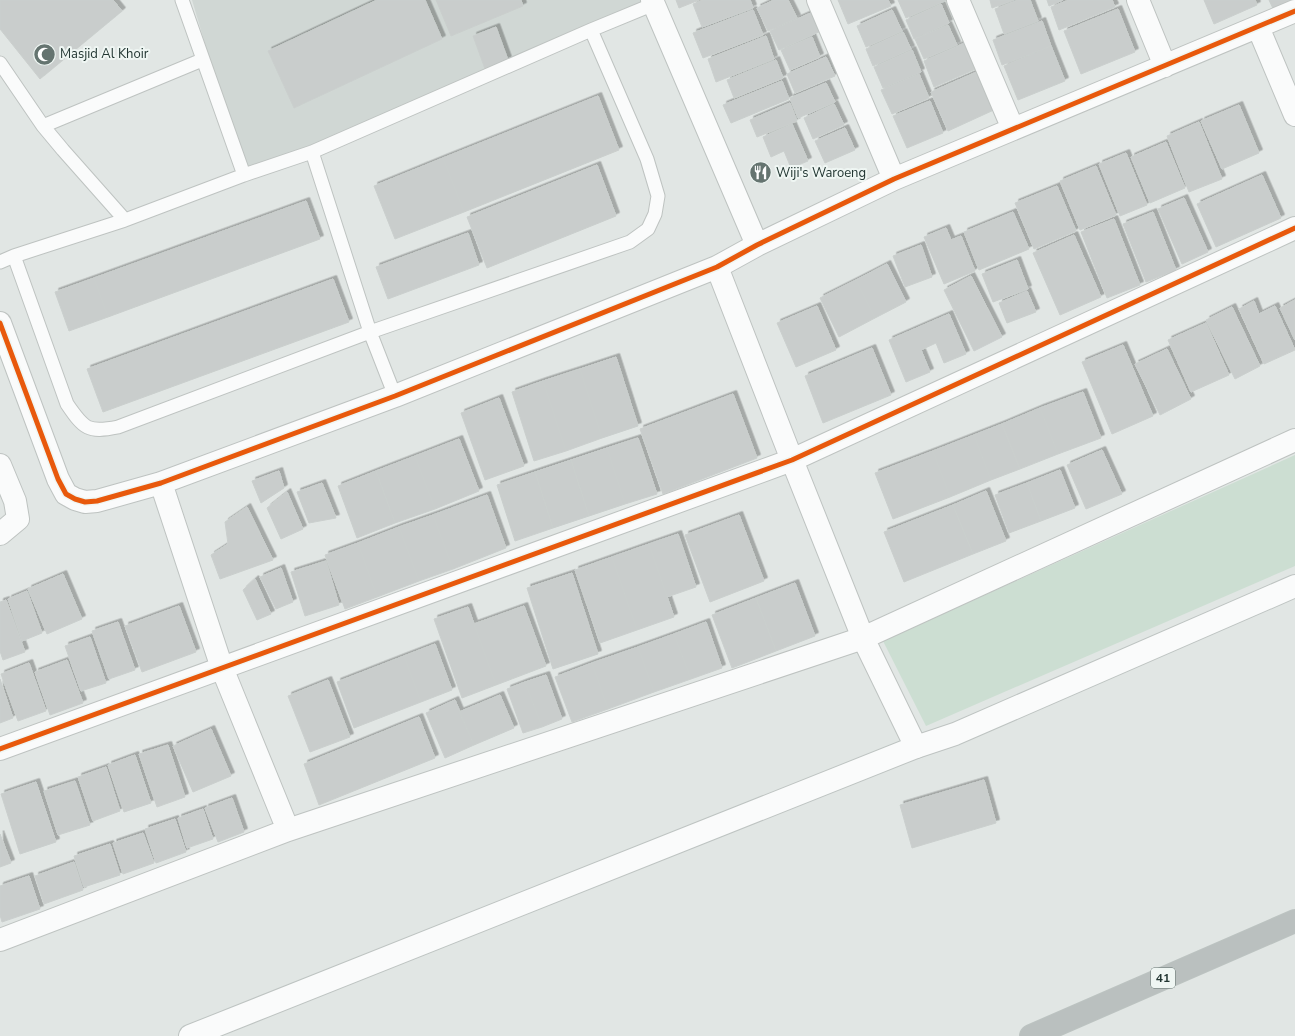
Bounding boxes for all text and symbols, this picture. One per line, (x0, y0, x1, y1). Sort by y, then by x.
mosque icon: Masjid Al Khoir (32, 41, 58, 67)
place label: Masjid Al Khoir (60, 45, 149, 63)
restaurant icon: Wiji's Waroeng (747, 160, 773, 186)
place label: Wiji's Waroeng (776, 164, 866, 182)
road number: 41 (1151, 968, 1175, 988)

